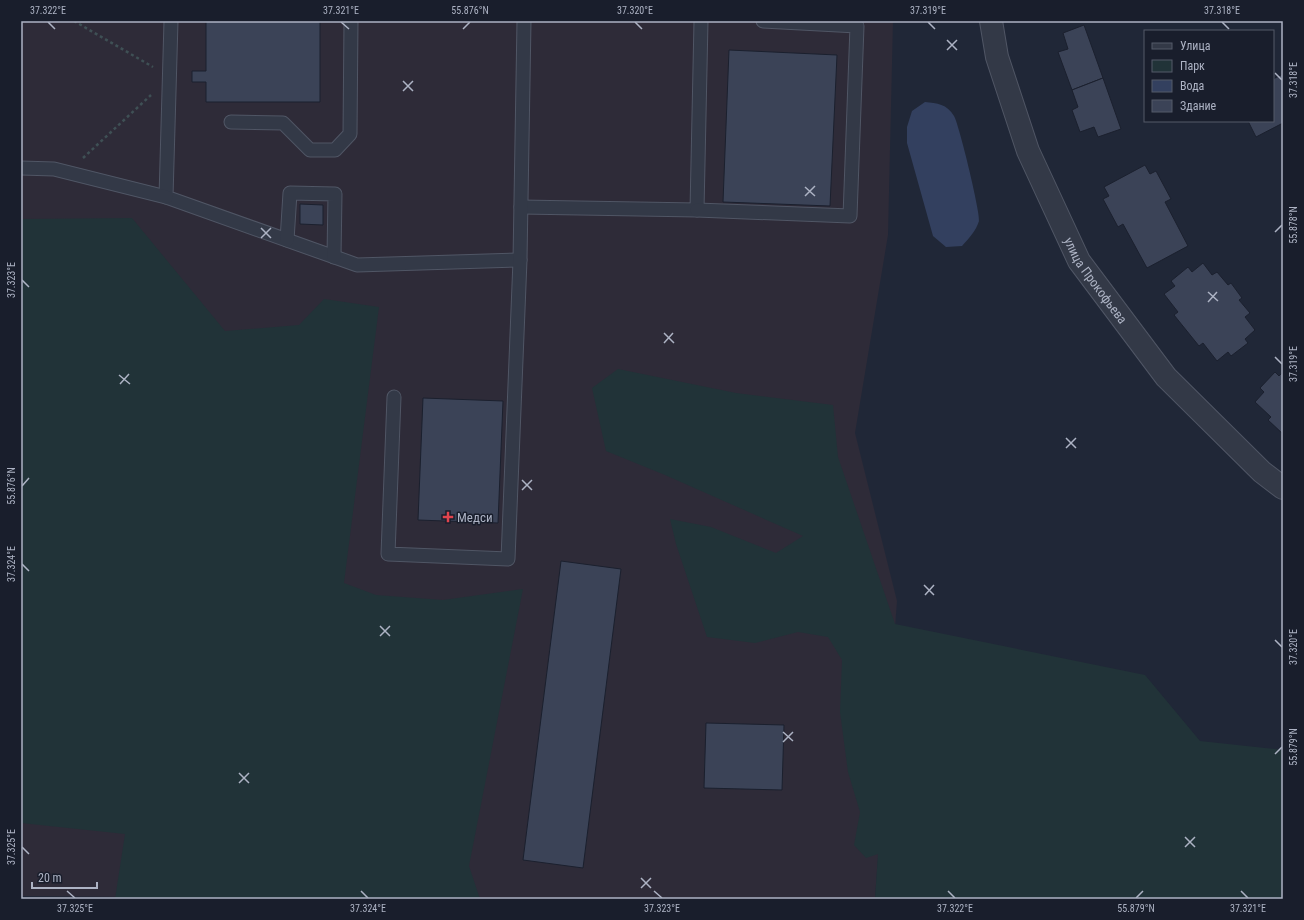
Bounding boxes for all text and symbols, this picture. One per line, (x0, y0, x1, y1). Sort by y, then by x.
text: 37.322°E (30, 5, 66, 16)
text: 37.321°E (323, 5, 359, 16)
text: 55.876°N (451, 5, 489, 16)
text: 37.320°E (617, 5, 653, 16)
text: 37.319°E (910, 5, 946, 16)
text: 37.318°E (1204, 5, 1240, 16)
legend (1144, 30, 1274, 122)
text: Улица (1180, 39, 1211, 53)
text: Парк (1180, 59, 1205, 73)
text: 37.318°E (1288, 62, 1299, 98)
text: Вода (1180, 79, 1205, 93)
text: Здание (1180, 99, 1217, 113)
text: 55.878°N (1288, 206, 1299, 244)
street label: улица Прокофьева (1061, 235, 1131, 326)
text: 37.323°E (6, 262, 17, 298)
text: 37.319°E (1288, 346, 1299, 382)
text: 55.876°N (6, 467, 17, 505)
place label: Медси (457, 510, 493, 525)
marker: Медси (442, 511, 454, 523)
text: 37.324°E (6, 546, 17, 582)
text: 37.320°E (1288, 629, 1299, 665)
text: 55.879°N (1288, 728, 1299, 766)
text: 37.325°E (6, 829, 17, 865)
scale bar (32, 864, 97, 890)
text: 20 m (38, 871, 62, 885)
text: 37.325°E (57, 903, 93, 914)
text: 37.324°E (350, 903, 386, 914)
text: 37.323°E (644, 903, 680, 914)
text: 37.322°E (937, 903, 973, 914)
text: 55.879°N (1117, 903, 1155, 914)
text: 37.321°E (1230, 903, 1266, 914)

